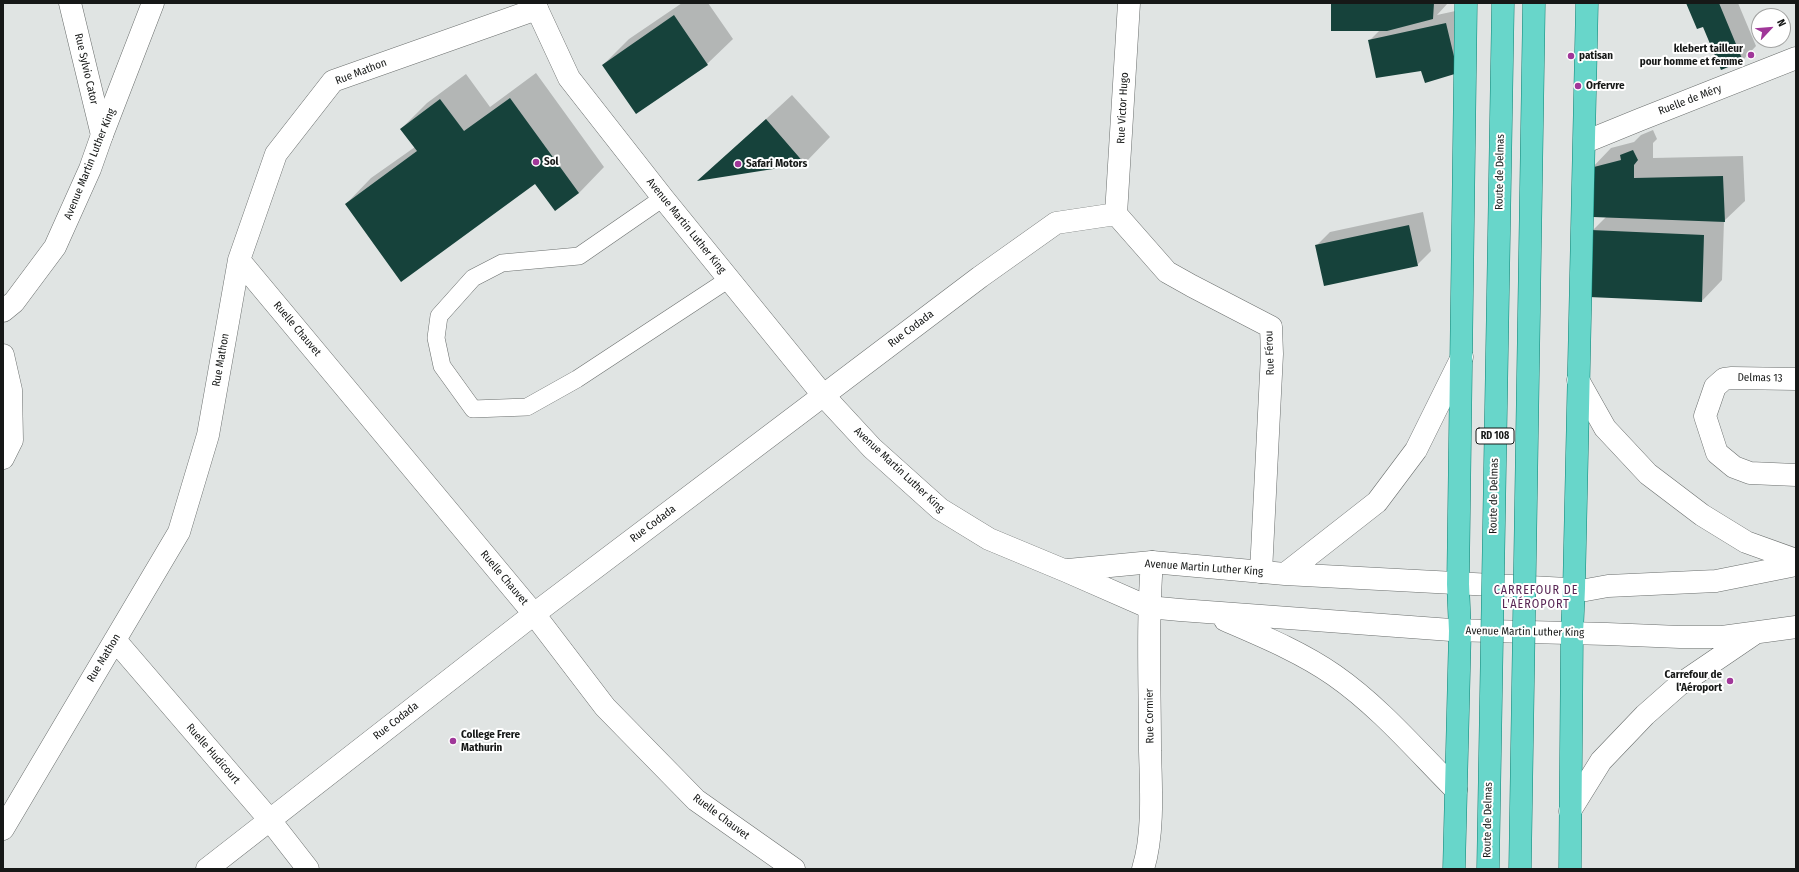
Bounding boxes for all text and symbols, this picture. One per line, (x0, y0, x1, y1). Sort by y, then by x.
north arrow (1751, 8, 1791, 48)
text: N (1774, 17, 1789, 29)
street label: Rue Sylvio Cator (71, 32, 101, 106)
place label: klebert tailleur pour homme et femme (1640, 42, 1743, 68)
place label: patisan (1579, 49, 1613, 63)
marker: klebert tailleur pour homme et femme (1746, 50, 1756, 60)
marker: patisan (1566, 51, 1576, 61)
street label: Rue Mathon (333, 56, 389, 88)
street label: Rue Victor Hugo (1115, 72, 1131, 144)
place label: Orfervre (1586, 79, 1625, 93)
marker: Orfervre (1573, 81, 1583, 91)
street label: Ruelle de Méry (1656, 82, 1724, 118)
street label: Avenue Martin Luther King (62, 106, 118, 222)
street label: Route de Delmas (1493, 134, 1507, 210)
place label: Sol (544, 155, 559, 169)
marker: Sol (531, 157, 541, 167)
place label: Safari Motors (746, 157, 807, 171)
marker: Safari Motors (733, 159, 743, 169)
street label: Avenue Martin Luther King (644, 176, 728, 276)
street label: Ruelle Chauvet (270, 299, 324, 359)
street label: Rue Codada (886, 308, 936, 350)
street label: Rue Férou (1263, 330, 1277, 376)
street label: Rue Mathon (210, 332, 232, 388)
street label: Delmas 13 (1737, 371, 1783, 385)
street label: Avenue Martin Luther King (851, 425, 947, 515)
road number: RD 108 (1476, 428, 1514, 444)
street label: Route de Delmas (1487, 458, 1501, 534)
street label: Rue Codada (628, 503, 678, 545)
street label: Ruelle Chauvet (477, 548, 531, 608)
street label: Avenue Martin Luther King (1144, 557, 1264, 579)
district label: CARREFOUR DE L'AÉROPORT (1494, 584, 1578, 612)
street label: Avenue Martin Luther King (1466, 624, 1584, 640)
street label: Rue Mathon (84, 631, 124, 685)
place label: Carrefour de l'Aéroport (1665, 668, 1722, 694)
marker: Carrefour de l'Aéroport (1725, 676, 1735, 686)
street label: Rue Cormier (1143, 688, 1157, 744)
street label: Rue Codada (371, 699, 421, 743)
street label: Ruelle Hudicourt (183, 721, 243, 787)
place label: College Frere Mathurin (461, 728, 520, 754)
marker: College Frere Mathurin (448, 736, 458, 746)
street label: Route de Delmas (1481, 782, 1495, 858)
street label: Ruelle Chauvet (690, 791, 752, 843)

